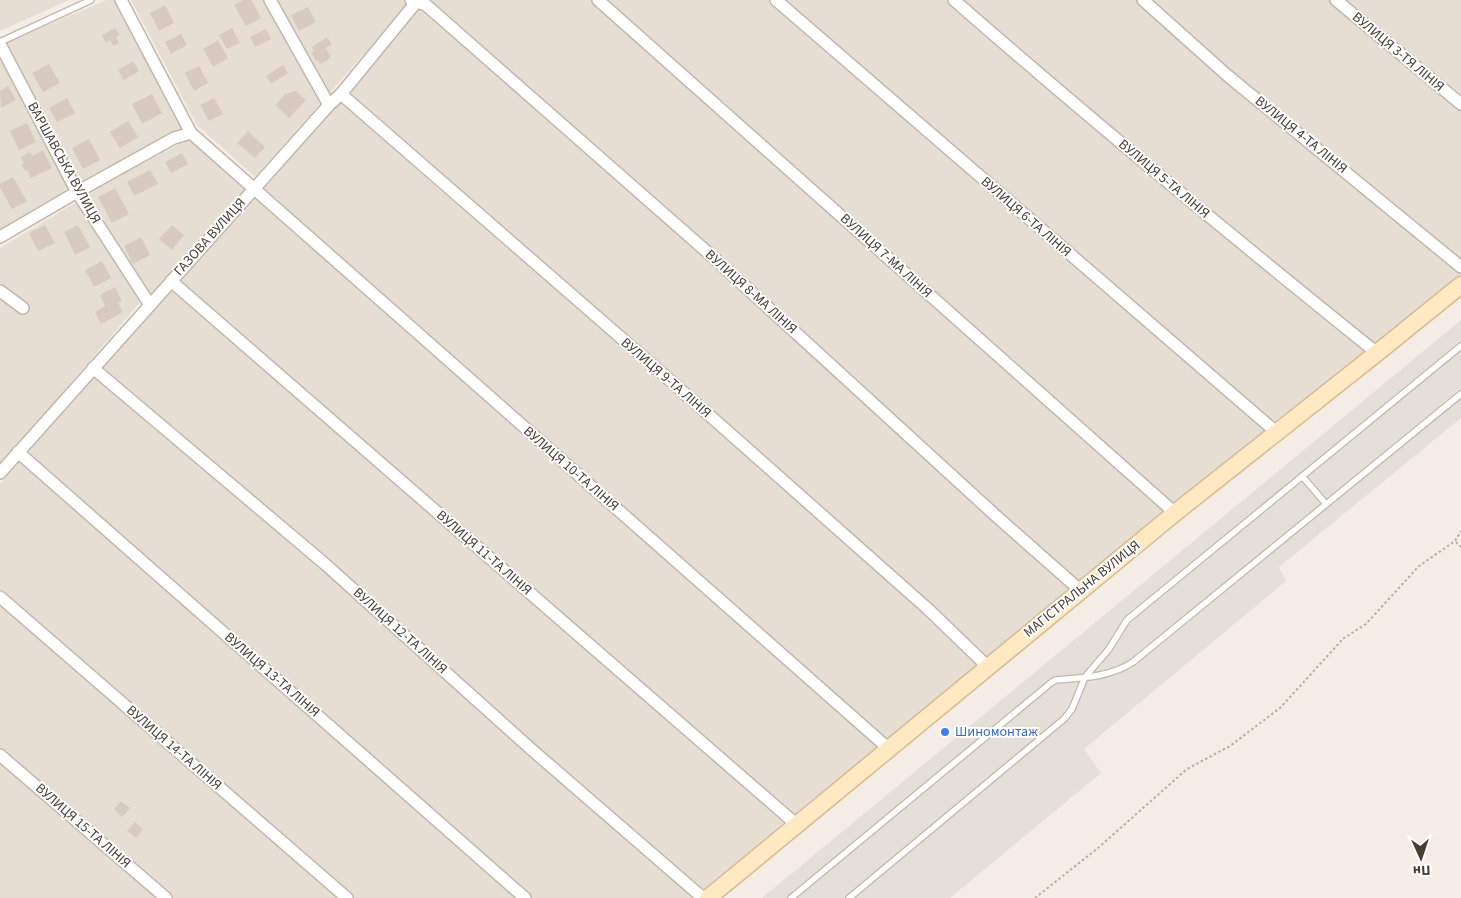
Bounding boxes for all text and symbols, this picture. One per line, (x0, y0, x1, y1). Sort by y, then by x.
street label: ВУЛИЦЯ 3-ТЯ ЛІНІЯ (1348, 7, 1448, 97)
street label: ВУЛИЦЯ 4-ТА ЛІНІЯ (1250, 91, 1352, 179)
street label: ВАРШАВСЬКА ВУЛИЦЯ (22, 99, 106, 227)
street label: ВУЛИЦЯ 5-ТА ЛІНІЯ (1114, 135, 1214, 223)
street label: ВУЛИЦЯ 6-ТА ЛІНІЯ (976, 172, 1076, 262)
street label: ГАЗОВА ВУЛИЦЯ (169, 193, 251, 281)
street label: ВУЛИЦЯ 7-МА ЛІНІЯ (836, 209, 936, 303)
street label: ВУЛИЦЯ 8-МА ЛІНІЯ (701, 245, 801, 339)
street label: ВУЛИЦЯ 9-ТА ЛІНІЯ (616, 333, 716, 423)
street label: ВУЛИЦЯ 10-ТА ЛІНІЯ (519, 422, 623, 516)
street label: ВУЛИЦЯ 11-ТА ЛІНІЯ (432, 506, 536, 600)
street label: МАГІСТРАЛЬНА ВУЛИЦЯ (1019, 536, 1145, 642)
street label: ВУЛИЦЯ 12-ТА ЛІНІЯ (348, 583, 452, 679)
street label: ВУЛИЦЯ 13-ТА ЛІНІЯ (220, 628, 324, 722)
street label: ВУЛИЦЯ 14-ТА ЛІНІЯ (122, 701, 226, 795)
place label: Шиномонтаж (955, 722, 1038, 742)
marker: Шиномонтаж (939, 726, 951, 738)
street label: ВУЛИЦЯ 15-ТА ЛІНІЯ (31, 779, 135, 873)
north arrow (1396, 833, 1446, 883)
text: Пн (1412, 860, 1431, 880)

